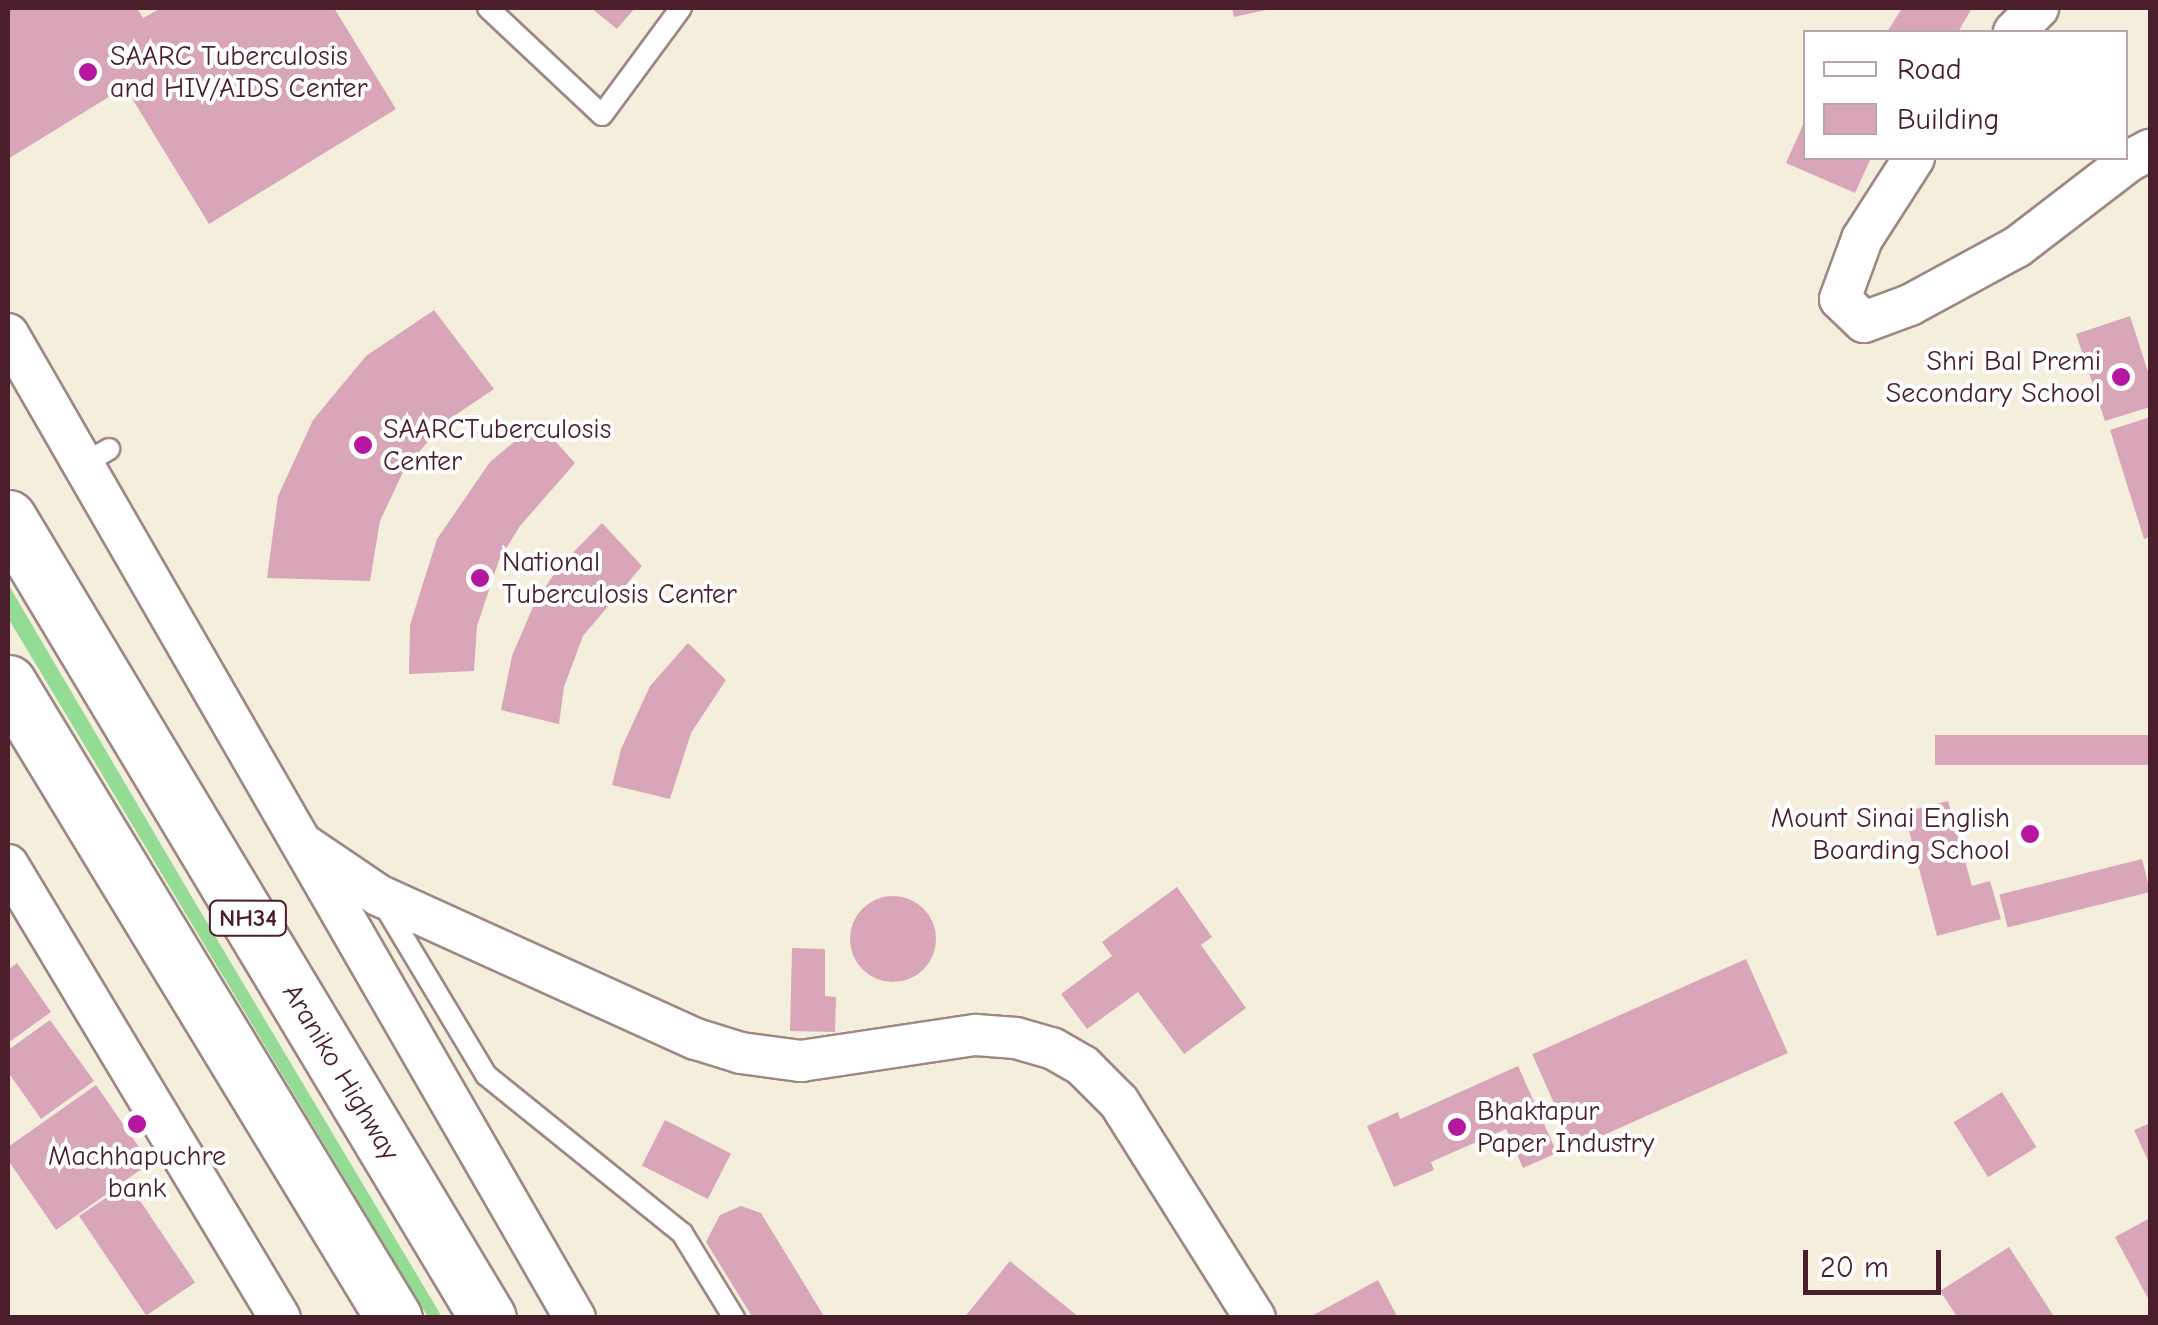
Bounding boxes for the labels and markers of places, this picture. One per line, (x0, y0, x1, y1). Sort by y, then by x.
place label: SAARC Tuberculosis and HIV/AIDS Center (110, 39, 368, 105)
marker: SAARC Tuberculosis and HIV/AIDS Center (75, 59, 101, 85)
place label: Shri Bal Premi Secondary School (1886, 344, 2101, 410)
marker: Shri Bal Premi Secondary School (2110, 366, 2132, 388)
place label: SAARCTuberculosis Center (383, 412, 611, 478)
marker: SAARCTuberculosis Center (352, 434, 374, 456)
place label: National Tuberculosis Center (502, 545, 737, 611)
marker: National Tuberculosis Center (467, 565, 493, 591)
place label: Mount Sinai English Boarding School (1771, 801, 2010, 867)
marker: Mount Sinai English Boarding School (2019, 823, 2041, 845)
place label: Bhaktapur Paper Industry (1477, 1094, 1654, 1160)
marker: Machhapuchre bank (126, 1113, 148, 1135)
marker: Bhaktapur Paper Industry (1446, 1116, 1468, 1138)
place label: Machhapuchre bank (48, 1139, 226, 1205)

